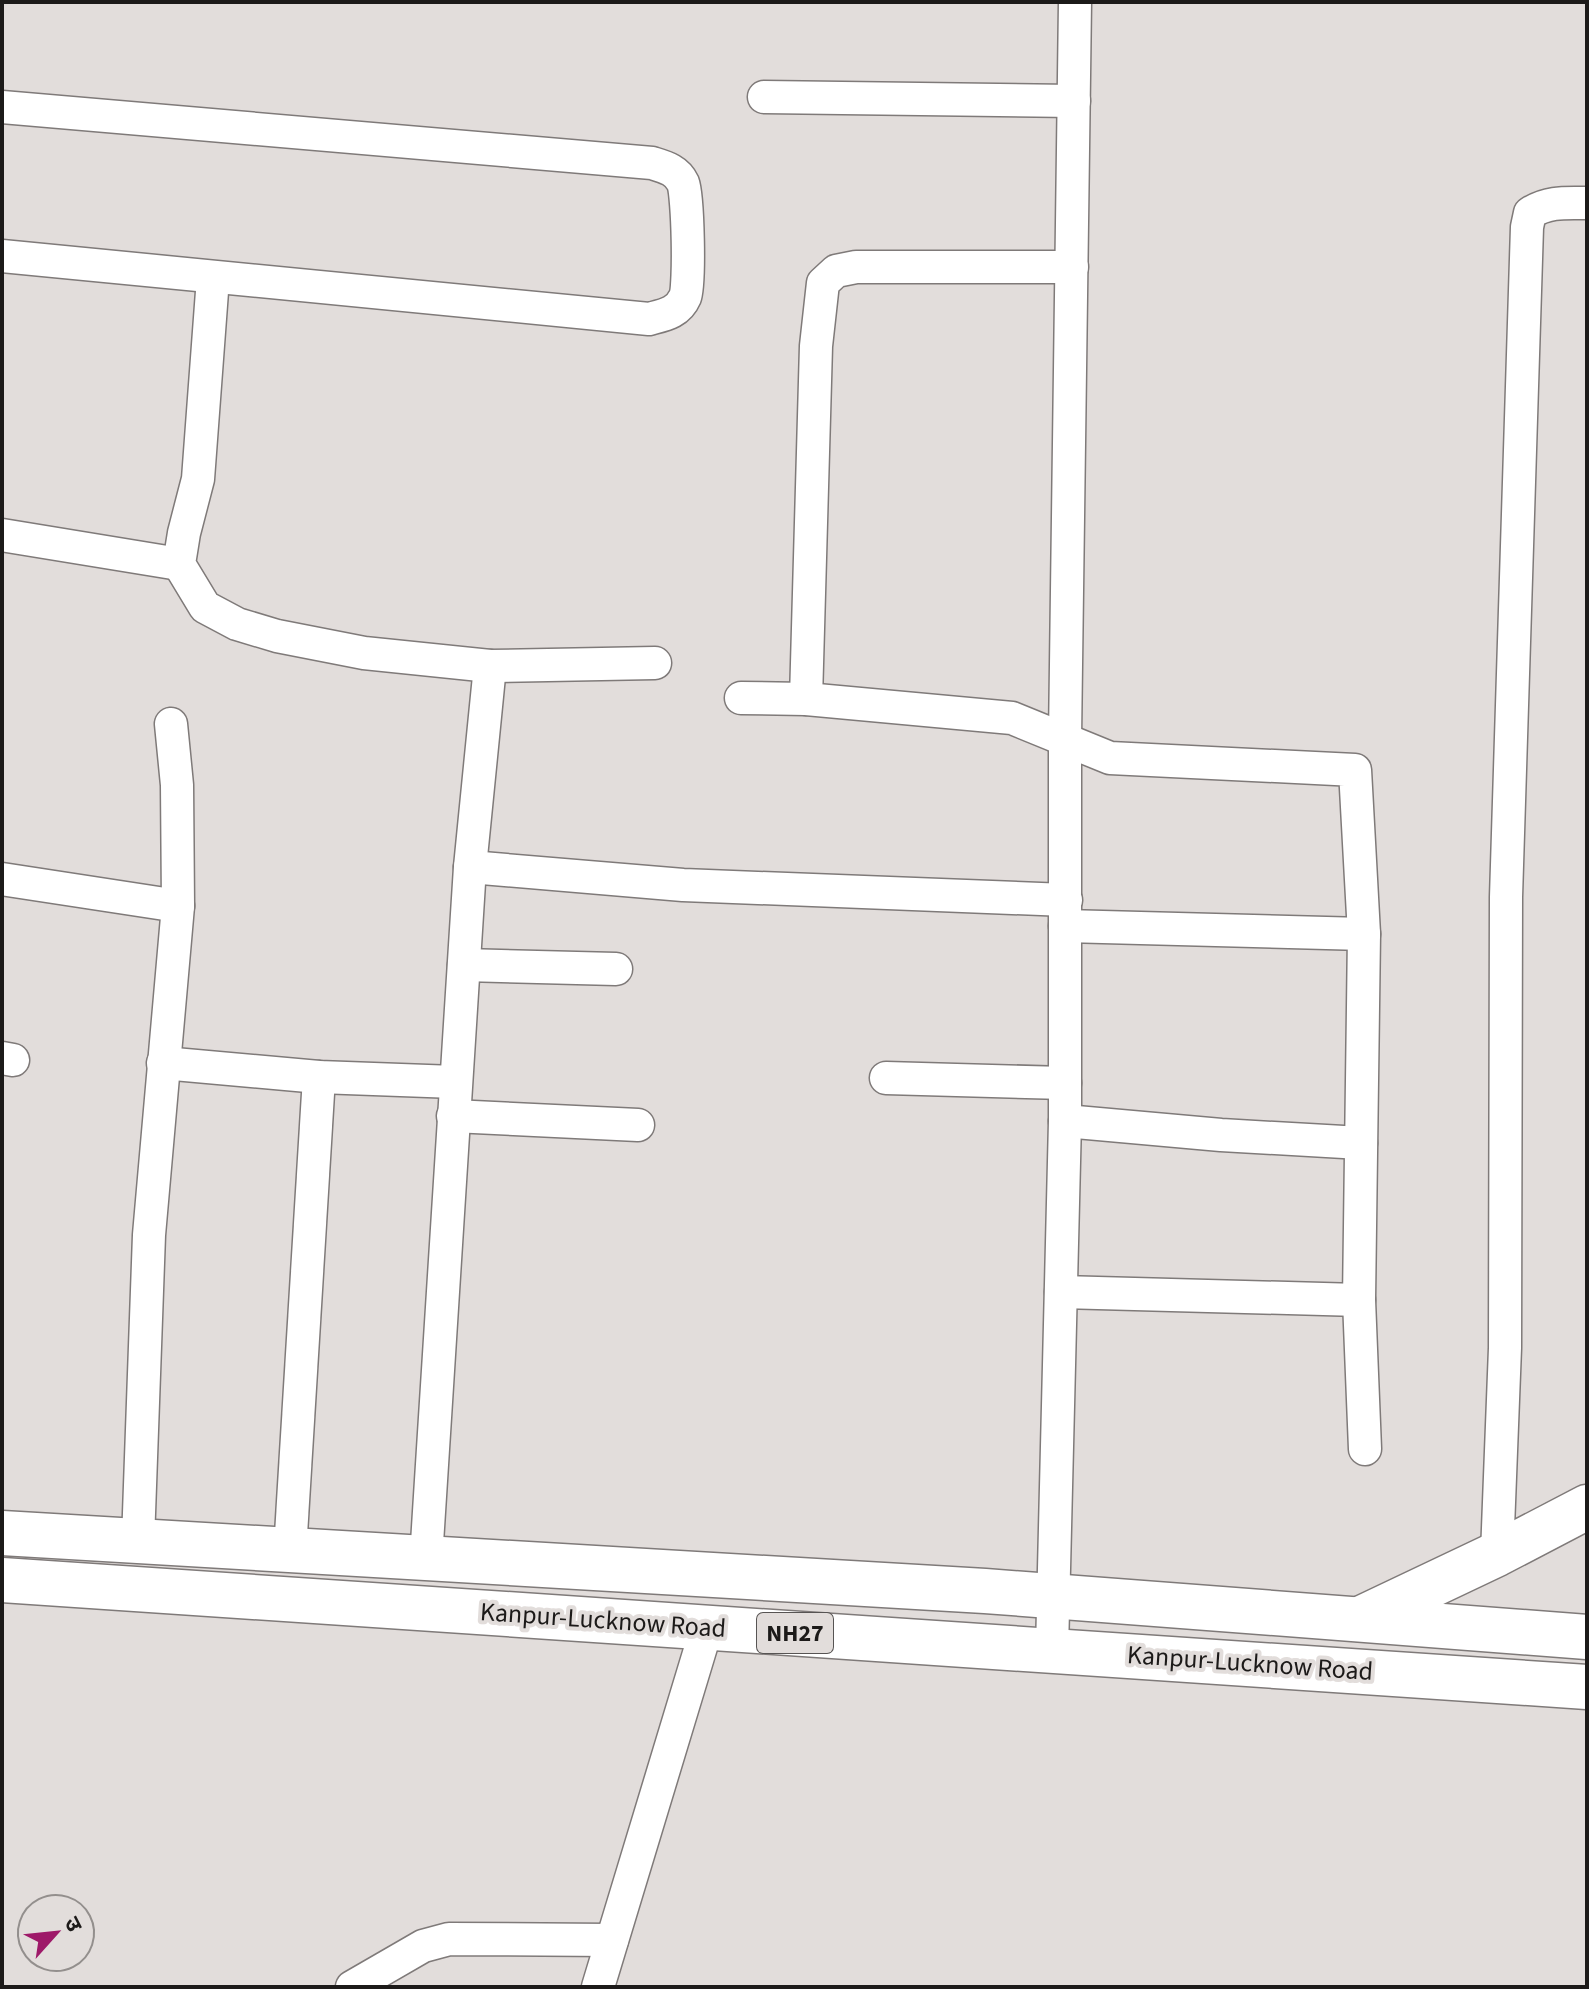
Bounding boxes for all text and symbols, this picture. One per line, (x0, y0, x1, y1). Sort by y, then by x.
street label: Kanpur-Lucknow Road (479, 1593, 727, 1647)
road number: NH27 (757, 1613, 833, 1653)
street label: Kanpur-Lucknow Road (1126, 1636, 1374, 1690)
north arrow (16, 1893, 96, 1973)
text: उ (56, 1911, 91, 1938)

